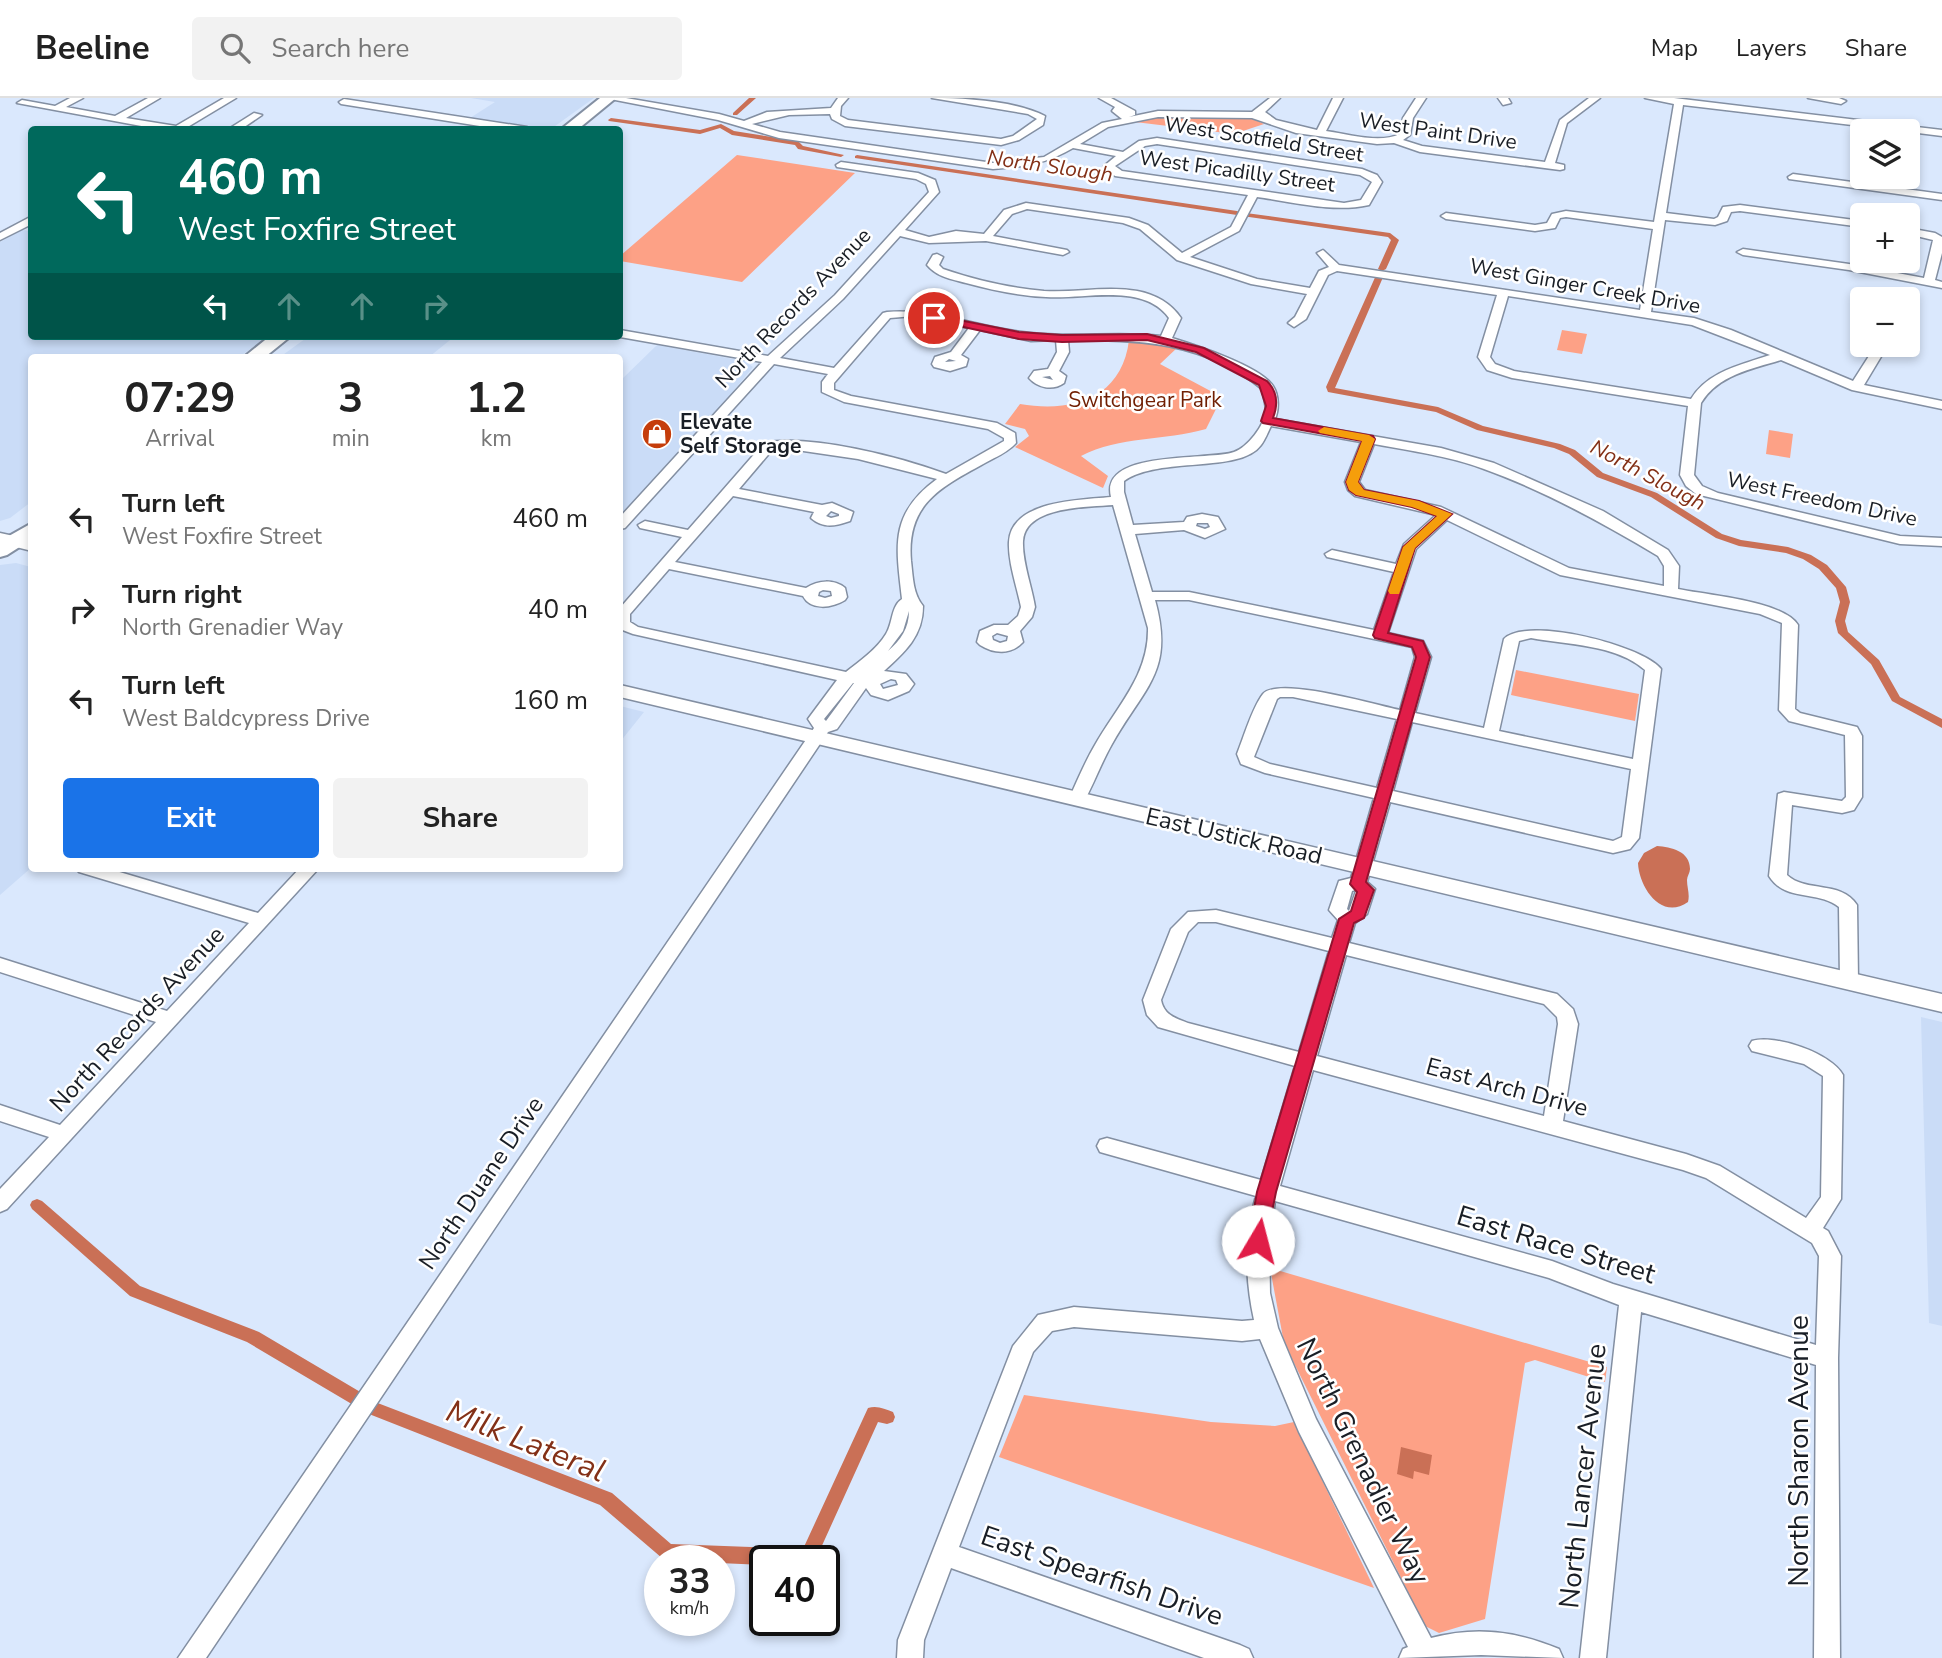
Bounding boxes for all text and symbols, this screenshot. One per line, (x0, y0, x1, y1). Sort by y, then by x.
search box (192, 17, 682, 80)
text: Beeline (35, 26, 150, 71)
icon: search (216, 29, 254, 67)
text: Search here (272, 31, 409, 66)
text: Map (1651, 32, 1698, 64)
text: Layers (1736, 32, 1807, 64)
text: Share (1845, 32, 1907, 64)
street label: West Paint Drive (1357, 106, 1519, 156)
street label: West Scotfield Street (1162, 109, 1366, 169)
map controls (1850, 119, 1920, 357)
button: layers (1850, 119, 1920, 189)
water label: North Slough (985, 143, 1115, 189)
street label: West Picadilly Street (1137, 143, 1337, 199)
text: 460 m (178, 144, 322, 211)
icon: left (63, 154, 154, 245)
button: + (1850, 203, 1920, 273)
text: West Foxfire Street (178, 208, 456, 251)
street label: North Records Avenue (709, 222, 877, 394)
street label: West Ginger Creek Drive (1467, 252, 1703, 320)
icon: left (197, 287, 235, 325)
icon: ahead (270, 287, 308, 325)
icon: ahead (343, 287, 381, 325)
icon: right (416, 287, 454, 325)
button: − (1850, 287, 1920, 357)
pin (904, 288, 964, 348)
icon: arrive (915, 299, 953, 337)
text: 07:29 (124, 370, 235, 427)
text: 3 (338, 370, 363, 427)
text: 1.2 (466, 370, 527, 427)
park label: Switchgear Park (1068, 386, 1222, 414)
place label: Elevate Self Storage (680, 408, 801, 460)
shop icon: Elevate Self Storage (640, 417, 674, 451)
text: Arrival (145, 423, 214, 454)
text: min (332, 423, 370, 454)
text: km (481, 423, 512, 454)
water label: North Slough (1586, 433, 1710, 517)
street label: West Freedom Drive (1724, 465, 1920, 533)
text: Turn left (122, 486, 225, 521)
icon: left (63, 500, 101, 538)
text: 460 m (512, 501, 588, 536)
text: West Foxfire Street (122, 521, 322, 552)
text: Turn right (122, 577, 241, 612)
icon: right (63, 591, 101, 629)
text: 40 m (528, 592, 588, 627)
text: North Grenadier Way (122, 612, 343, 643)
text: Turn left (122, 668, 225, 703)
icon: left (63, 682, 101, 720)
text: 160 m (512, 683, 588, 718)
text: West Baldcypress Drive (122, 703, 370, 734)
button: Exit (63, 778, 319, 858)
button: Share (333, 778, 588, 858)
street label: East Ustick Road (1142, 800, 1326, 872)
street label: North Records Avenue (42, 919, 232, 1119)
street label: East Arch Drive (1423, 1050, 1591, 1124)
street label: North Duane Drive (411, 1090, 551, 1276)
street label: East Race Street (1452, 1197, 1660, 1293)
position arrow (1221, 1204, 1295, 1278)
street label: North Sharon Avenue (1780, 1315, 1818, 1587)
street label: North Grenadier Way (1287, 1332, 1439, 1591)
street label: North Lancer Avenue (1550, 1342, 1616, 1610)
water label: Milk Lateral (440, 1389, 612, 1493)
street label: East Spearfish Drive (976, 1517, 1228, 1635)
speed limit sign: 40 (749, 1545, 840, 1636)
text: 33 (668, 1558, 711, 1605)
text: km/h (670, 1596, 709, 1620)

